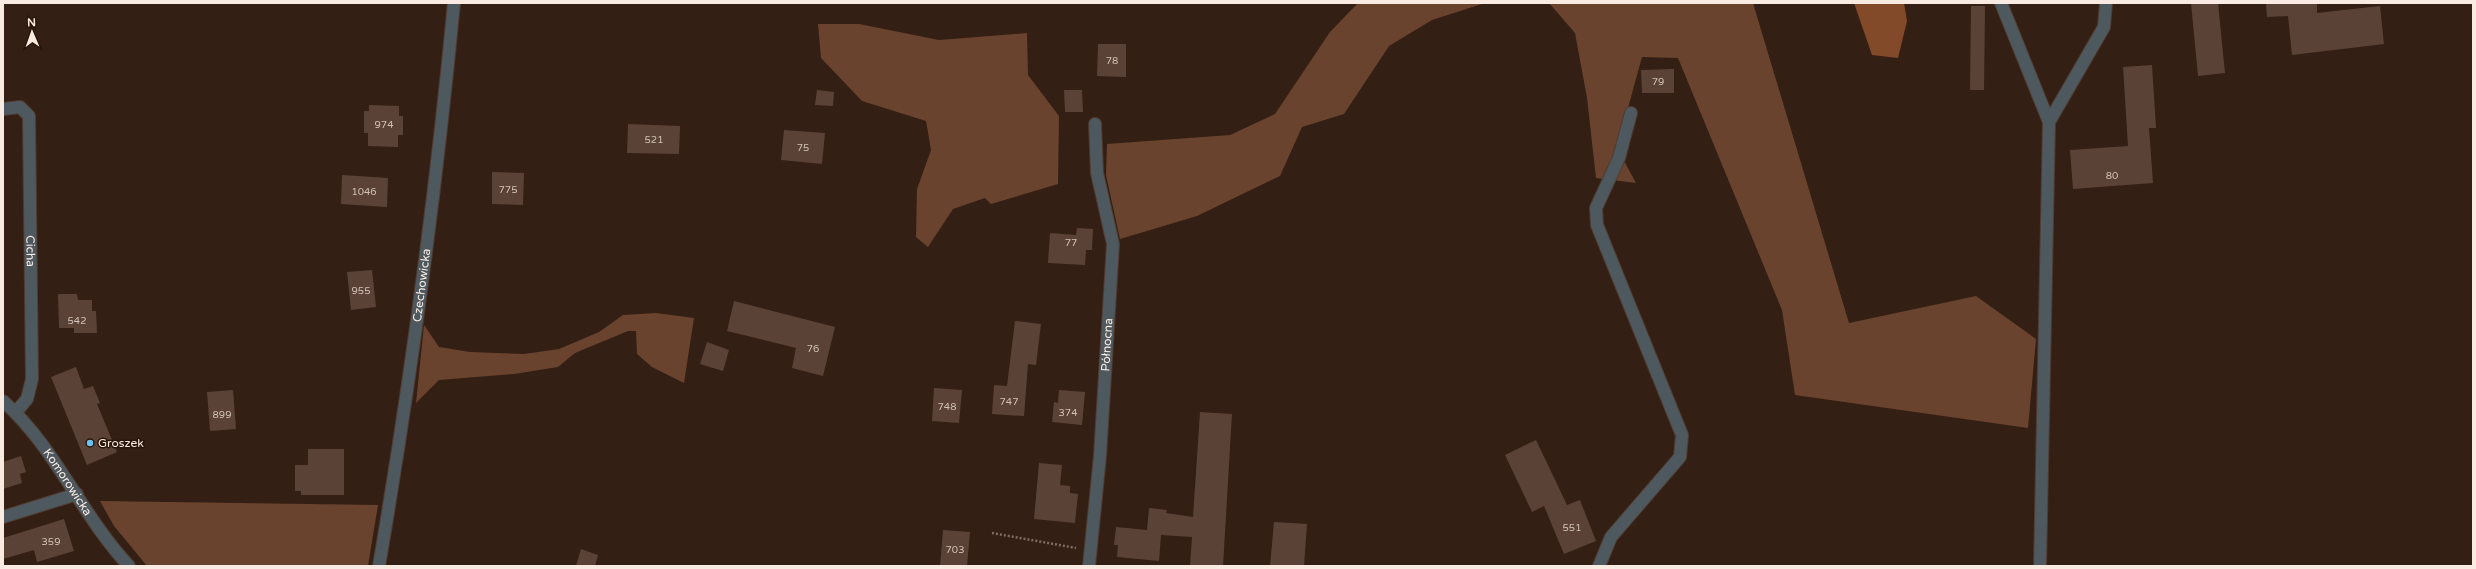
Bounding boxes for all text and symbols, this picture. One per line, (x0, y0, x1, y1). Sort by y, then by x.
north arrow (12, 12, 52, 52)
text: N (27, 16, 36, 29)
house number: 78 (1106, 55, 1118, 67)
house number: 79 (1652, 76, 1664, 88)
house number: 974 (375, 119, 393, 131)
house number: 521 (645, 134, 663, 146)
house number: 75 (797, 142, 809, 154)
house number: 80 (2106, 170, 2118, 182)
house number: 775 (499, 184, 517, 196)
house number: 1046 (351, 186, 377, 198)
street label: Cicha (23, 235, 38, 267)
house number: 77 (1065, 237, 1077, 249)
street label: Czechowicka (410, 248, 433, 323)
house number: 955 (352, 285, 370, 297)
house number: 542 (68, 315, 86, 327)
street label: Północna (1098, 318, 1115, 372)
house number: 76 (807, 343, 819, 355)
house number: 747 (1000, 396, 1018, 408)
house number: 748 (938, 401, 956, 413)
house number: 374 (1059, 407, 1077, 419)
house number: 899 (213, 409, 231, 421)
place label: Groszek (98, 436, 144, 450)
marker: Groszek (85, 438, 95, 448)
street label: Komorowicka (40, 446, 95, 518)
house number: 551 (1563, 522, 1581, 534)
house number: 359 (42, 536, 60, 548)
house number: 703 (946, 544, 964, 556)

